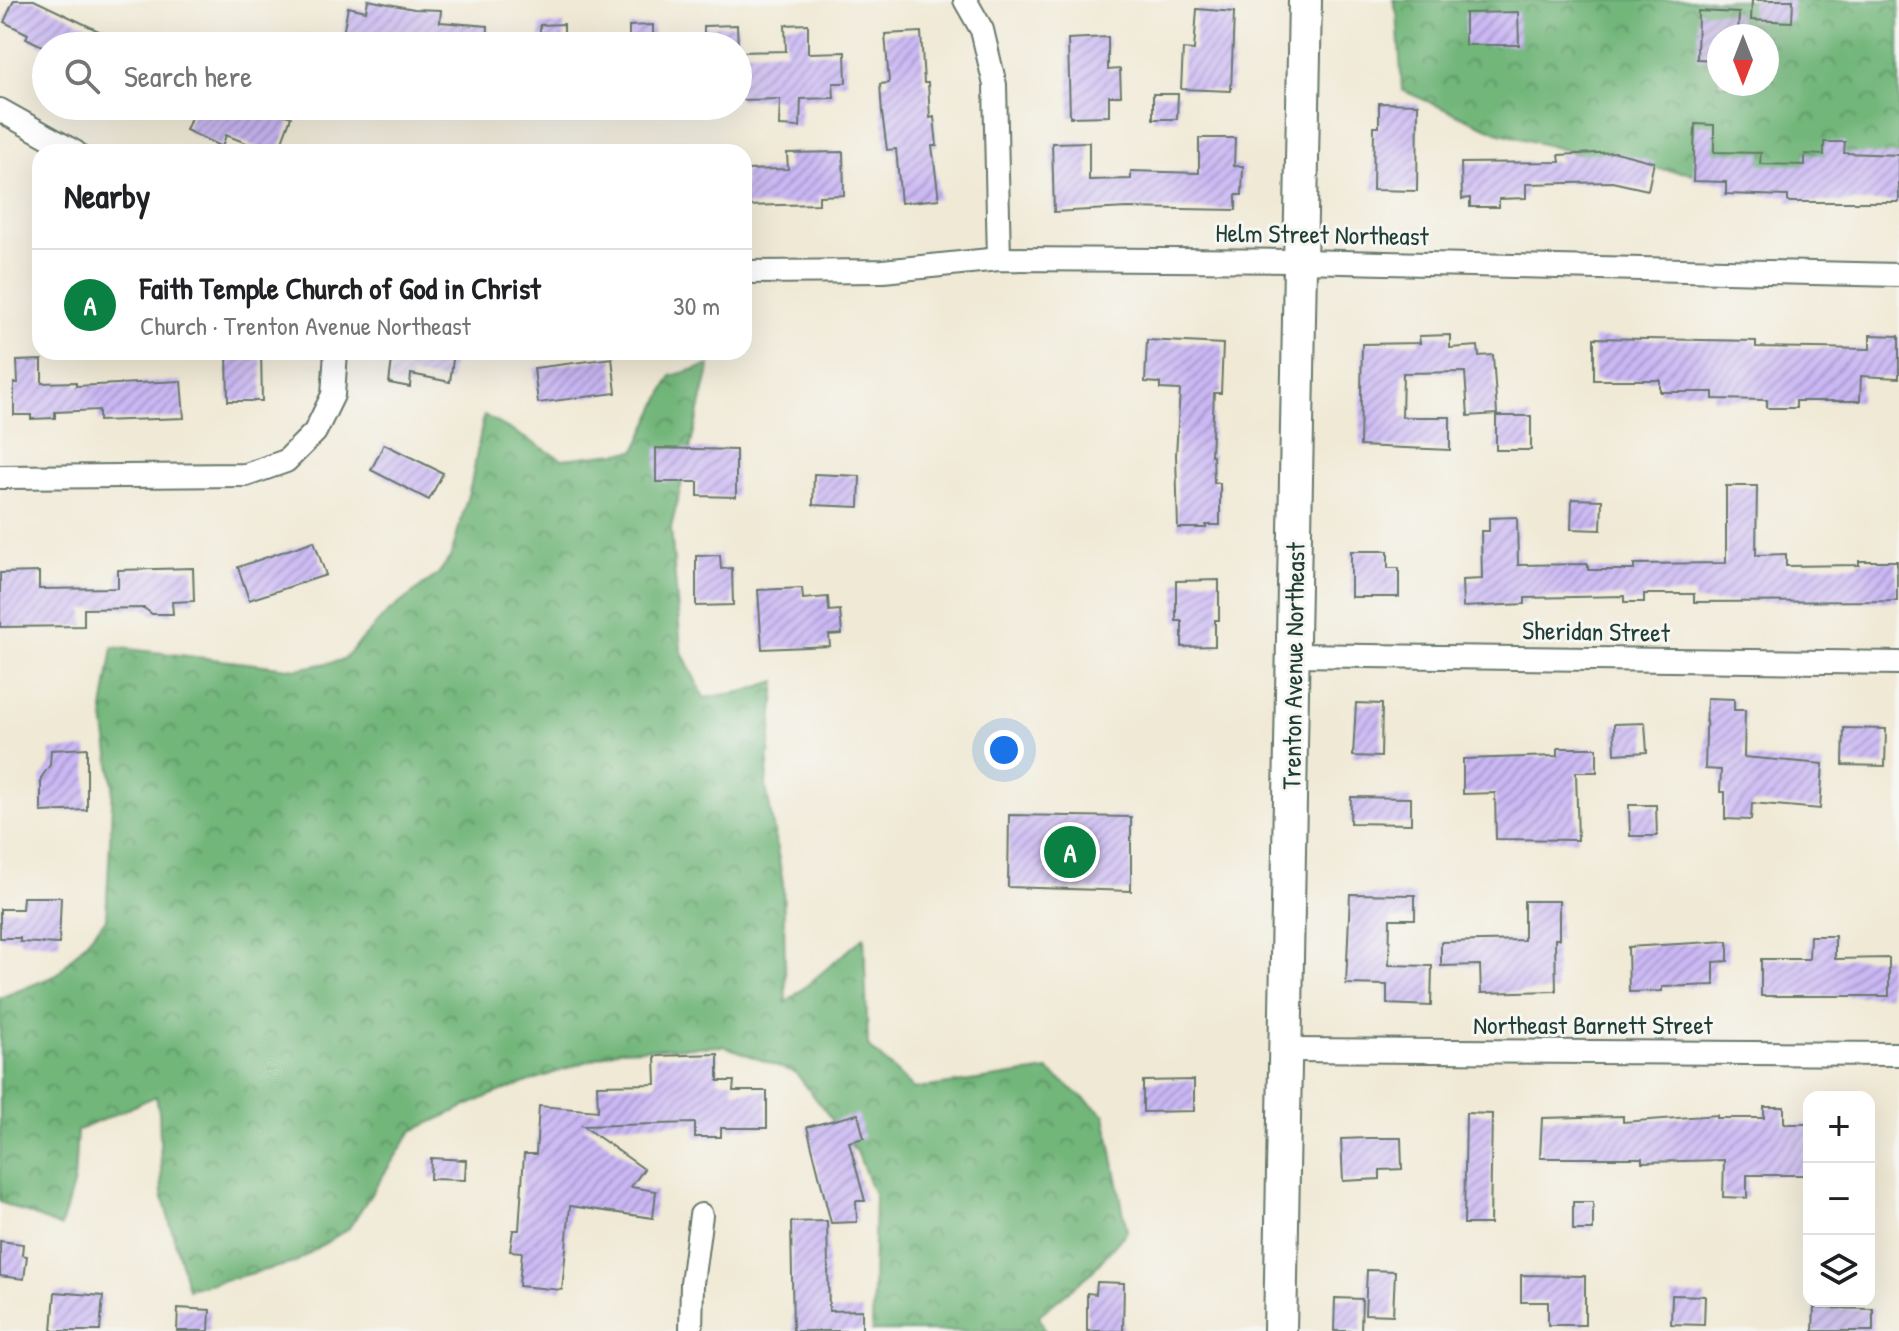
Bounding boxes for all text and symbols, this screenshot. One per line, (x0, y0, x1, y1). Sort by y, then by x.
north arrow (1707, 24, 1779, 96)
search box (32, 32, 752, 120)
icon: search (60, 54, 104, 98)
text: Search here (124, 56, 252, 96)
text: Nearby (64, 173, 150, 219)
street label: Helm Street Northeast (1215, 215, 1430, 253)
text: Faith Temple Church of God in Christ (140, 268, 541, 308)
text: A (84, 288, 96, 323)
text: 30 m (673, 288, 720, 323)
text: Church · Trenton Avenue Northeast (140, 308, 471, 343)
street label: Trenton Avenue Northeast (1273, 541, 1313, 790)
street label: Sheridan Street (1522, 612, 1671, 650)
your location (984, 730, 1024, 770)
pin: A (1044, 822, 1096, 882)
street label: Northeast Barnett Street (1473, 1007, 1714, 1042)
map controls (1803, 1091, 1875, 1307)
button: + (1803, 1091, 1875, 1163)
button: − (1803, 1163, 1875, 1235)
button: layers (1803, 1235, 1875, 1307)

